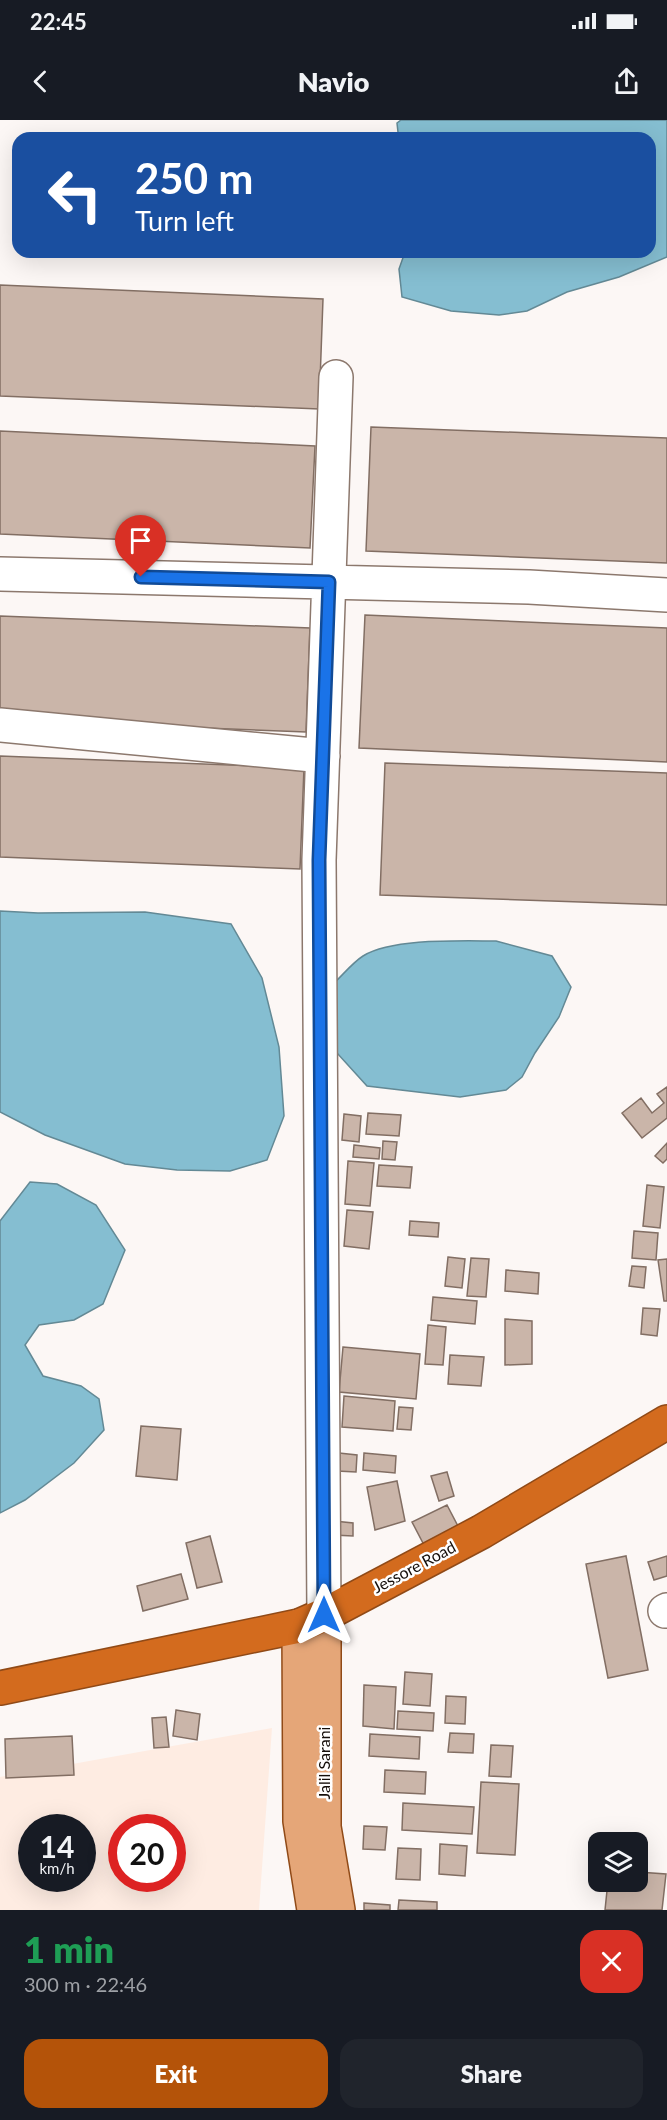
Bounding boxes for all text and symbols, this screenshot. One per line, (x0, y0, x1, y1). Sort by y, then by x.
text: 22:45 (30, 8, 87, 35)
icon: back (24, 65, 57, 98)
text: Navio (298, 65, 369, 98)
icon: share (610, 65, 643, 98)
text: 250 m (135, 153, 253, 203)
icon: left (36, 156, 114, 234)
text: Turn left (135, 204, 234, 237)
pin (115, 515, 166, 577)
icon: arrive (124, 524, 157, 557)
street label: Jessore Road (369, 1537, 459, 1596)
position arrow (292, 1583, 356, 1647)
street label: Jalil Sarani (314, 1727, 333, 1799)
speed limit sign: 20 (108, 1814, 186, 1892)
text: 14 (40, 1828, 74, 1864)
map controls (588, 1832, 648, 1892)
button: layers (588, 1832, 648, 1892)
text: km/h (39, 1859, 75, 1877)
text: 1 min (24, 1927, 114, 1971)
button: close (580, 1930, 643, 1993)
text: 300 m · 22:46 (24, 1972, 147, 1996)
button: Exit (24, 2039, 328, 2108)
button: Share (340, 2039, 643, 2108)

